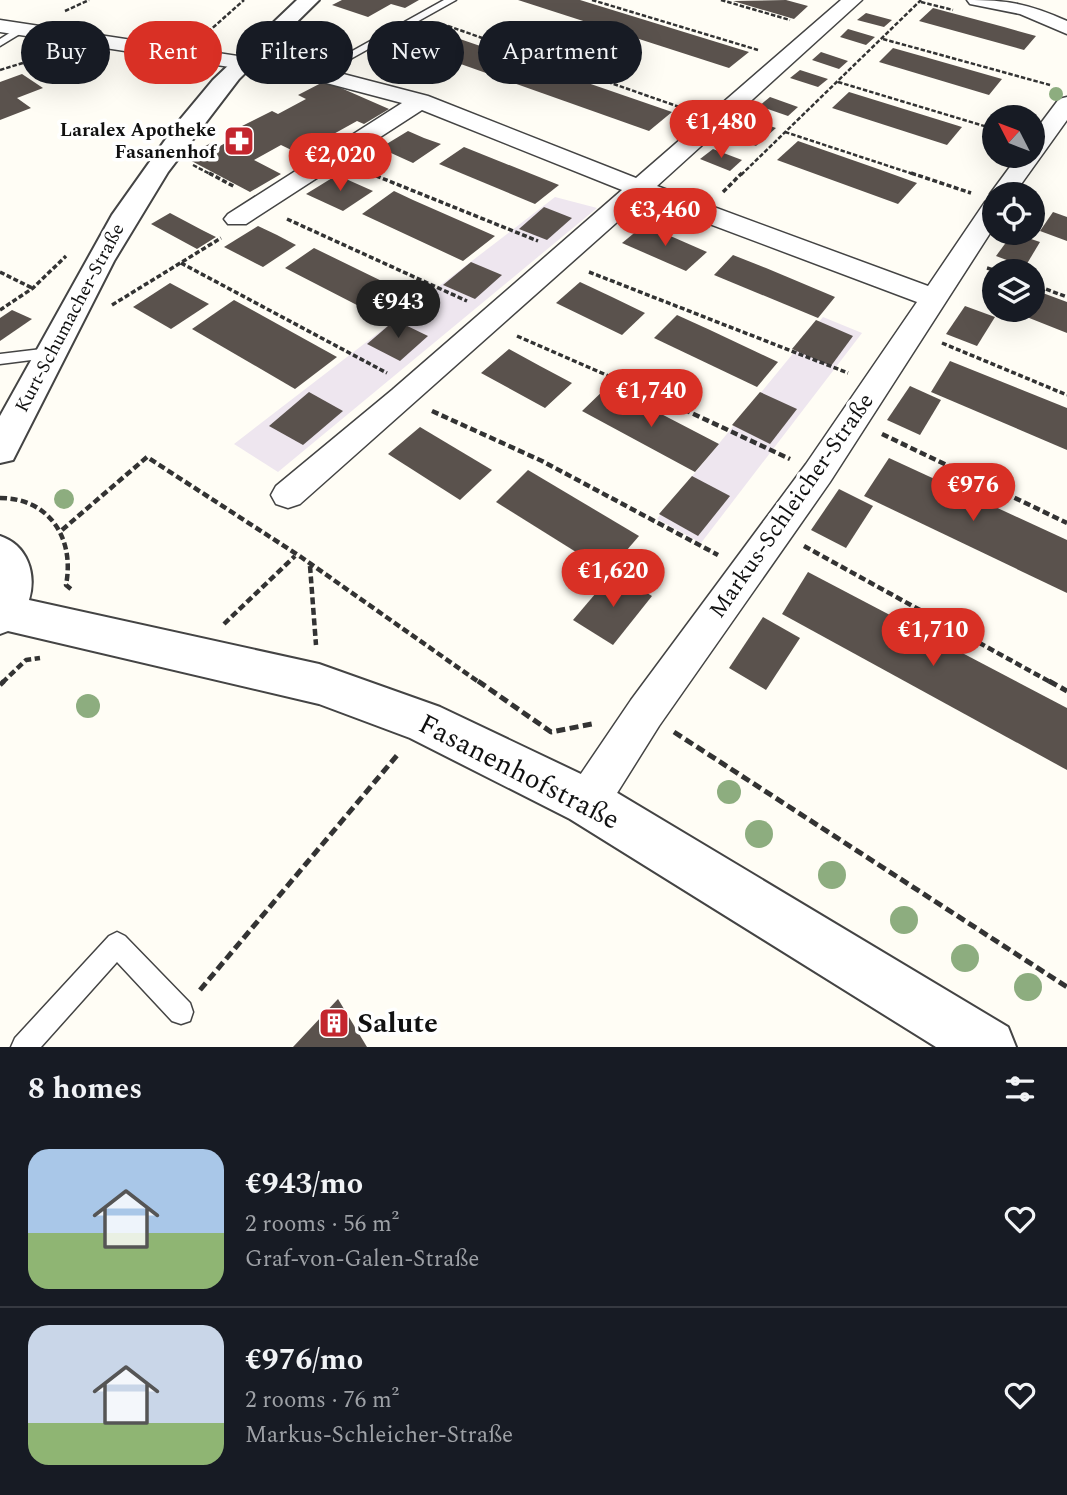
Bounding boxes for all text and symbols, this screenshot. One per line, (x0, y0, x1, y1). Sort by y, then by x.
chip: Buy (21, 21, 110, 84)
chip: Rent (124, 21, 222, 84)
chip: Filters (236, 21, 353, 84)
chip: New (367, 21, 464, 84)
chip: Apartment (478, 21, 642, 84)
pin: €1,480 (664, 100, 778, 160)
text: €1,480 (686, 105, 756, 140)
north arrow (982, 105, 1045, 168)
map controls (982, 105, 1045, 322)
place label: Laralex Apotheke Fasanenhof (60, 116, 217, 167)
pharmacy icon: Laralex Apotheke Fasanenhof (222, 124, 256, 158)
pin: €2,020 (283, 134, 397, 193)
text: €2,020 (305, 138, 375, 173)
button: locate (982, 182, 1045, 245)
pin: €3,460 (608, 188, 722, 248)
text: €3,460 (630, 193, 700, 228)
street label: Kurt-Schumacher-Straße (8, 218, 132, 418)
button: layers (982, 259, 1045, 322)
pin: €943 (357, 280, 439, 340)
text: €943 (372, 285, 424, 320)
pin: €1,740 (594, 370, 708, 429)
text: €1,740 (616, 374, 686, 409)
street label: Markus-Schleicher-Straße (701, 386, 883, 626)
pin: €976 (932, 463, 1014, 523)
text: €976 (947, 468, 999, 503)
pin: €1,620 (556, 550, 670, 609)
text: €1,620 (578, 554, 648, 589)
pin: €1,710 (876, 608, 990, 668)
text: €1,710 (898, 613, 968, 648)
street label: Fasanenhofstraße (411, 703, 627, 841)
place label: Salute (357, 1002, 438, 1045)
building icon: Salute (317, 1006, 351, 1040)
text: 8 homes (28, 1066, 142, 1112)
icon: filters (1001, 1070, 1039, 1108)
text: €943/mo (245, 1161, 363, 1207)
icon: home (84, 1177, 168, 1261)
icon: heart (1001, 1200, 1039, 1238)
text: 2 rooms · 56 m² (245, 1207, 399, 1242)
text: Graf-von-Galen-Straße (245, 1242, 479, 1277)
text: €976/mo (245, 1337, 363, 1383)
icon: home (84, 1353, 168, 1437)
icon: heart (1001, 1376, 1039, 1414)
text: 2 rooms · 76 m² (245, 1383, 399, 1418)
text: Markus-Schleicher-Straße (245, 1418, 513, 1453)

